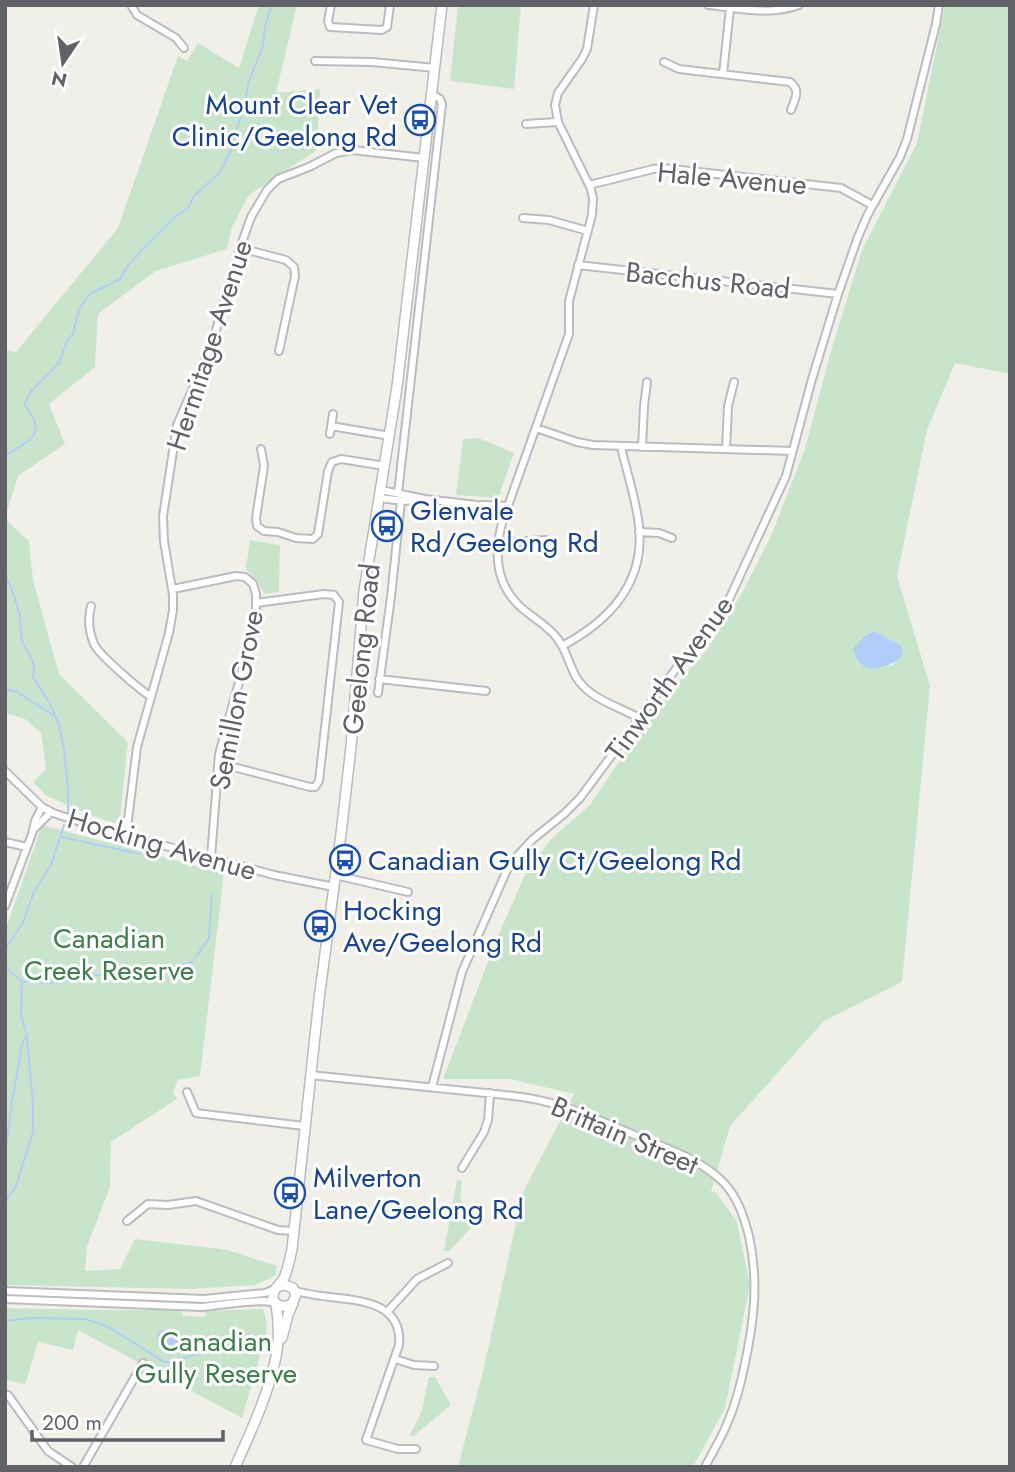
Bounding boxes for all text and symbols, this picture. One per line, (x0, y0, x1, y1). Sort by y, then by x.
north arrow (28, 28, 98, 98)
text: N (49, 64, 70, 94)
place label: Mount Clear Vet Clinic/Geelong Rd (172, 84, 397, 157)
bus stop icon: Mount Clear Vet Clinic/Geelong Rd (403, 103, 437, 137)
street label: Hale Avenue (655, 152, 808, 205)
street label: Hermitage Avenue (156, 235, 263, 456)
street label: Bacchus Road (624, 251, 792, 310)
place label: Glenvale Rd/Geelong Rd (410, 490, 599, 563)
bus stop icon: Glenvale Rd/Geelong Rd (370, 509, 404, 543)
street label: Geelong Road (332, 562, 391, 737)
street label: Tinworth Avenue (595, 587, 743, 769)
street label: Semillon Grove (199, 607, 274, 793)
street label: Hocking Avenue (63, 798, 261, 891)
place label: Canadian Gully Ct/Geelong Rd (368, 840, 742, 881)
bus stop icon: Canadian Gully Ct/Geelong Rd (328, 843, 362, 877)
place label: Hocking Ave/Geelong Rd (343, 890, 542, 963)
bus stop icon: Hocking Ave/Geelong Rd (303, 909, 337, 943)
park label: Canadian Creek Reserve (24, 918, 194, 991)
street label: Brittain Street (545, 1086, 705, 1185)
place label: Milverton Lane/Geelong Rd (313, 1157, 524, 1230)
bus stop icon: Milverton Lane/Geelong Rd (273, 1176, 307, 1210)
park label: Canadian Gully Reserve (135, 1321, 297, 1394)
scale bar (32, 1398, 222, 1442)
text: 200 m (42, 1408, 102, 1438)

